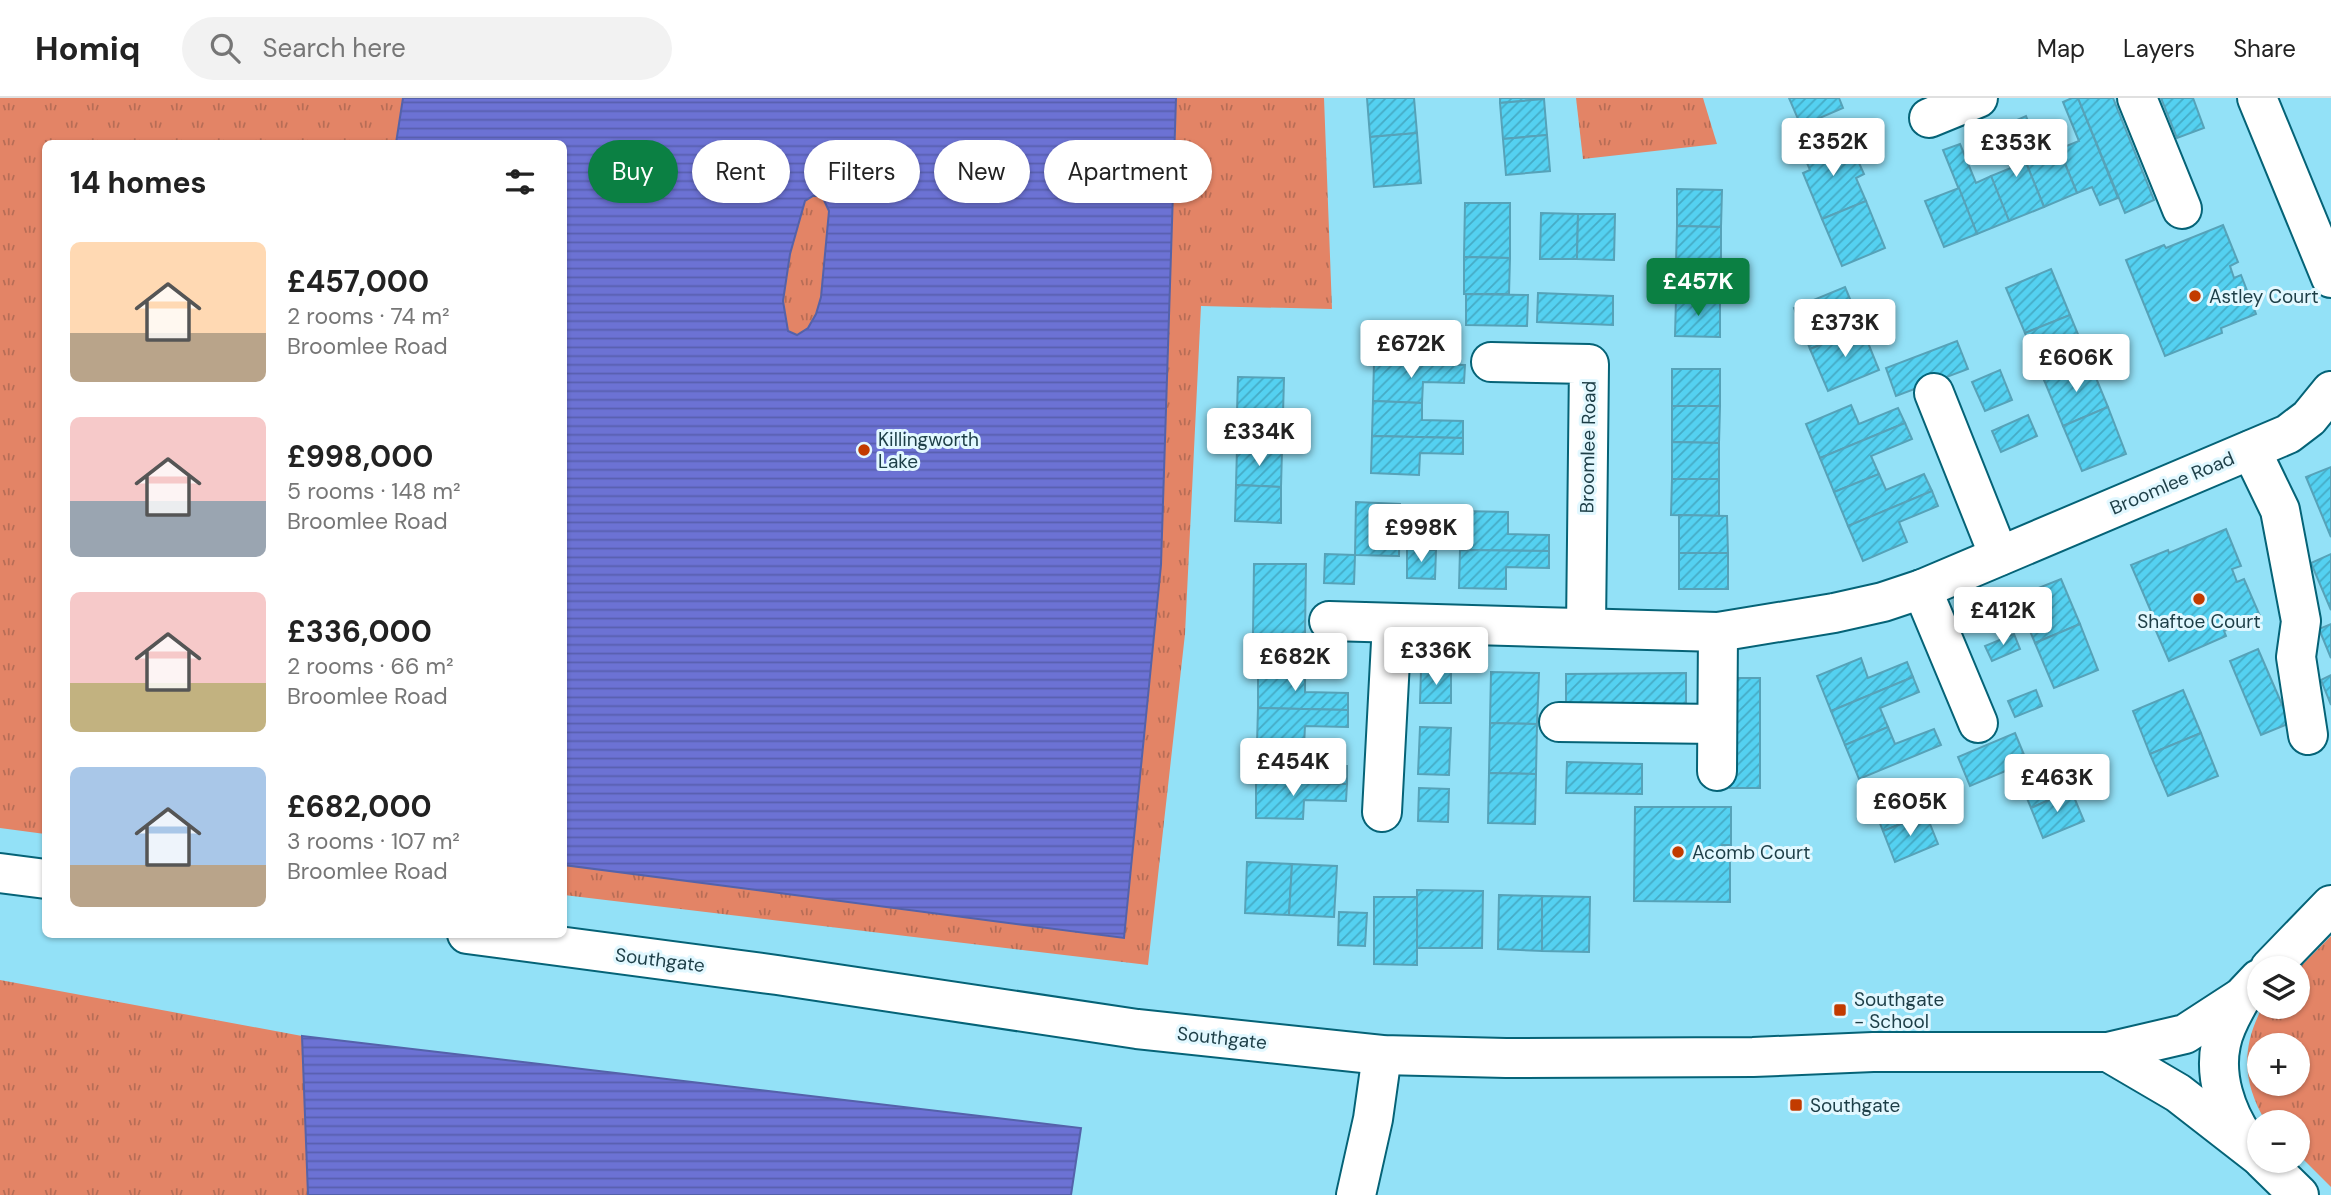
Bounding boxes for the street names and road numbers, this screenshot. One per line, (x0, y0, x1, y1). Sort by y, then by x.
street label: Broomlee Road (1574, 380, 1602, 514)
street label: Broomlee Road (2106, 446, 2238, 520)
street label: Southgate (614, 942, 706, 978)
street label: Southgate (1176, 1021, 1268, 1055)

